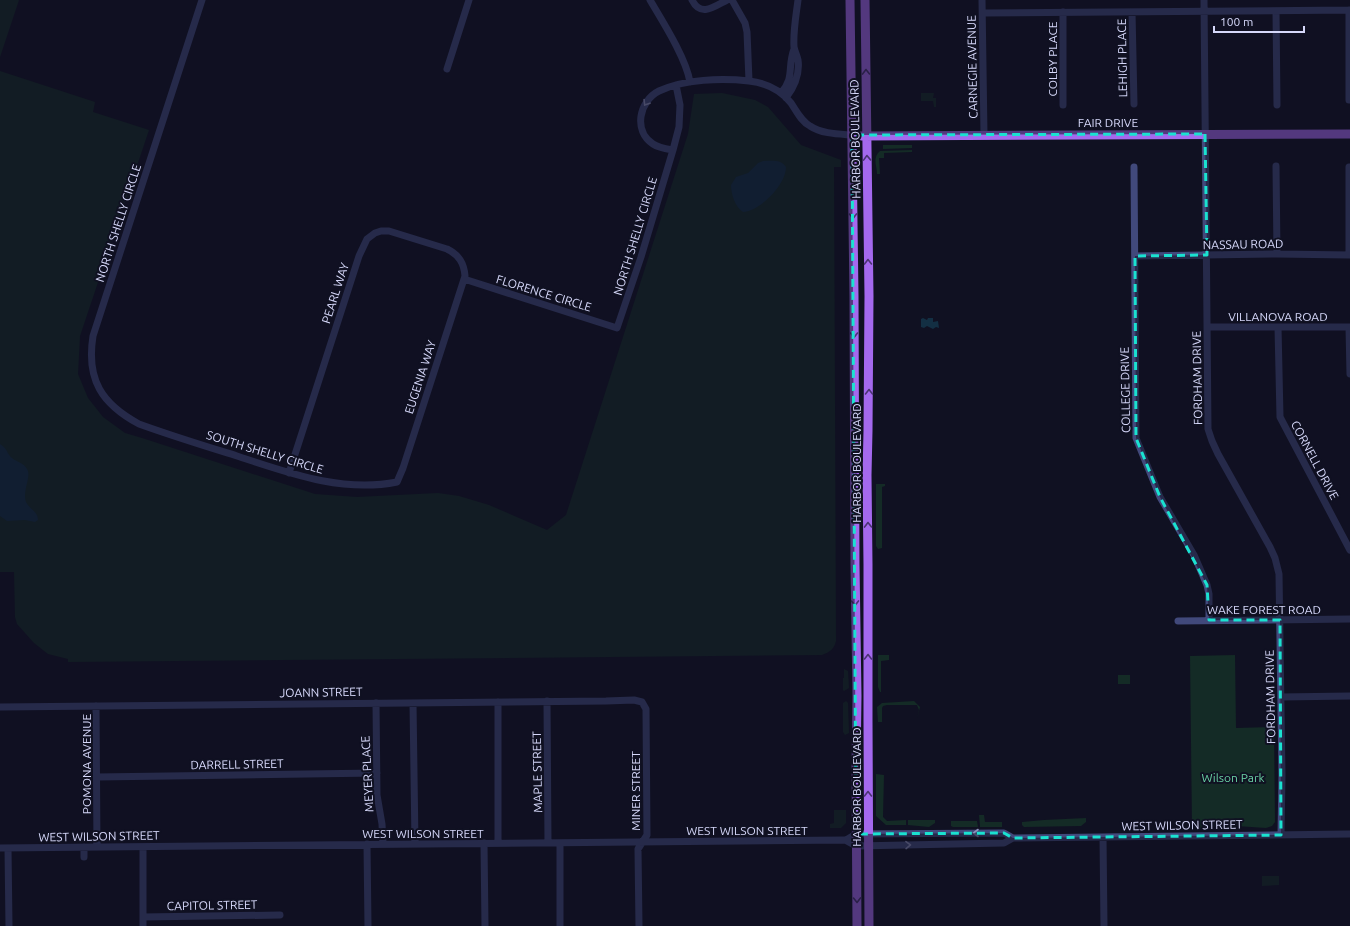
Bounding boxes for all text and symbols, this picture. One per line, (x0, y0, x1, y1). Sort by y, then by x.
scale bar (1214, 8, 1304, 34)
street label: CARNEGIE AVENUE (965, 15, 979, 119)
text: 100 m (1220, 15, 1253, 28)
street label: LEHIGH PLACE (1115, 18, 1129, 97)
street label: COLBY PLACE (1046, 21, 1059, 97)
one-way arrow (861, 69, 870, 75)
street label: HARBOR BOULEVARD (847, 79, 863, 199)
one-way arrow (643, 99, 651, 106)
street label: FAIR DRIVE (1078, 116, 1138, 129)
one-way arrow (863, 155, 871, 161)
street label: NORTH SHELLY CIRCLE (93, 162, 143, 284)
street label: NORTH SHELLY CIRCLE (611, 175, 659, 297)
one-way arrow (849, 213, 857, 219)
street label: NASSAU ROAD (1202, 237, 1284, 251)
one-way arrow (864, 259, 872, 265)
street label: PEARL WAY (319, 261, 351, 325)
street label: FLORENCE CIRCLE (495, 272, 593, 314)
street label: VILLANOVA ROAD (1228, 310, 1328, 323)
street label: FORDHAM DRIVE (1190, 330, 1204, 425)
one-way arrow (850, 332, 858, 338)
street label: EUGENIA WAY (402, 339, 438, 415)
street label: COLLEGE DRIVE (1118, 347, 1132, 433)
one-way arrow (865, 389, 873, 395)
street label: HARBOR BOULEVARD (850, 403, 863, 523)
street label: CORNELL DRIVE (1289, 418, 1341, 502)
street label: SOUTH SHELLY CIRCLE (205, 428, 325, 476)
one-way arrow (863, 522, 872, 528)
one-way arrow (851, 600, 860, 606)
street label: WAKE FOREST ROAD (1207, 603, 1321, 616)
street label: FORDHAM DRIVE (1263, 649, 1277, 744)
one-way arrow (864, 654, 872, 660)
street label: JOANN STREET (279, 685, 363, 699)
street label: POMONA AVENUE (80, 714, 93, 814)
street label: HARBOR BOULEVARD (850, 727, 863, 847)
street label: MAPLE STREET (530, 731, 544, 813)
street label: MEYER PLACE (358, 735, 375, 813)
street label: MINER STREET (629, 751, 642, 831)
street label: DARRELL STREET (190, 757, 284, 771)
park label: Wilson Park (1201, 771, 1265, 784)
one-way arrow (864, 791, 872, 797)
street label: WEST WILSON STREET (1121, 817, 1243, 833)
street label: WEST WILSON STREET (686, 824, 808, 837)
street label: WEST WILSON STREET (362, 827, 484, 840)
street label: WEST WILSON STREET (38, 828, 160, 844)
one-way arrow (973, 829, 979, 837)
one-way arrow (905, 841, 911, 849)
one-way arrow (853, 897, 861, 903)
street label: CAPITOL STREET (166, 898, 258, 912)

